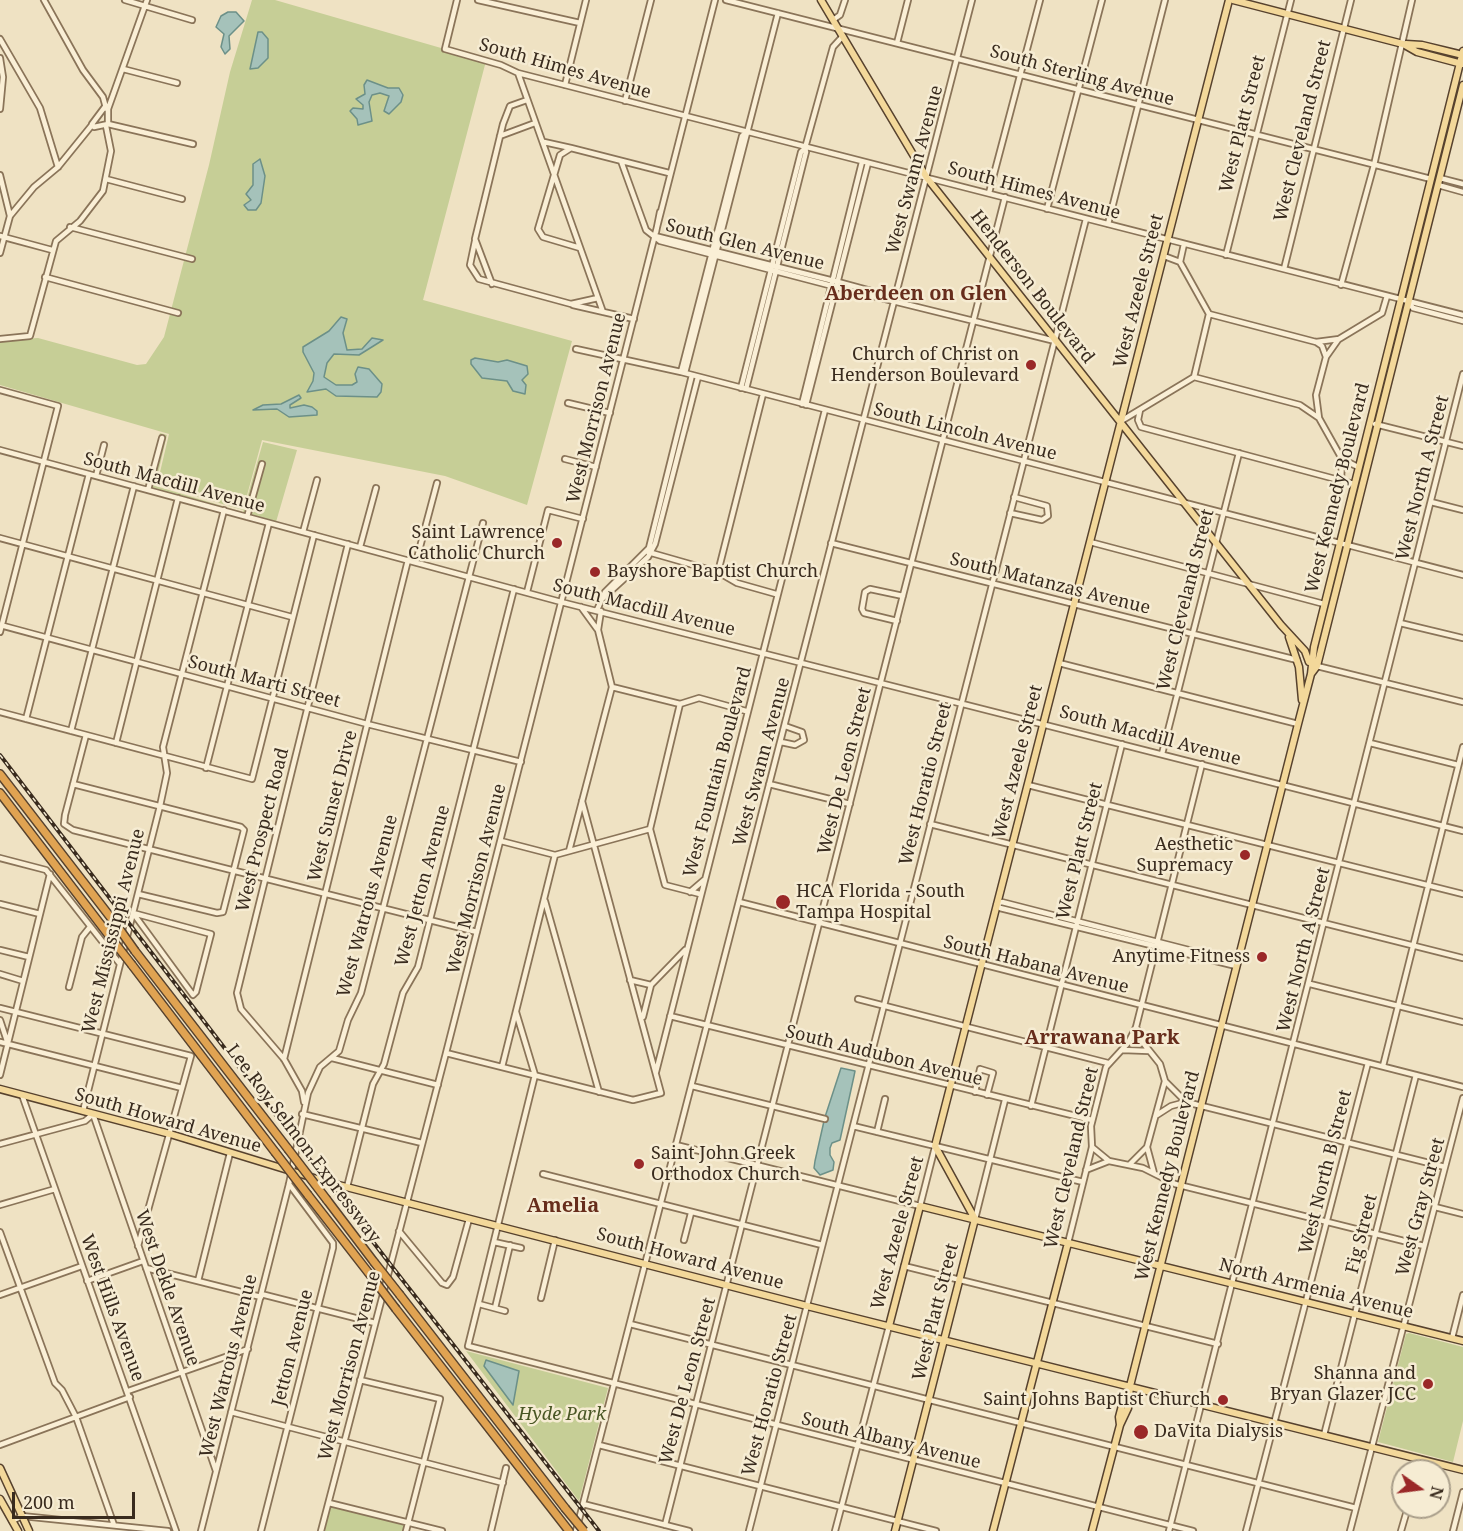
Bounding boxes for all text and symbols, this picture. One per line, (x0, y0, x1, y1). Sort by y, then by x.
street label: South Himes Avenue (477, 34, 653, 104)
street label: West Cleveland Street (1270, 38, 1336, 224)
street label: South Sterling Avenue (987, 41, 1177, 111)
street label: West Platt Street (1216, 53, 1270, 195)
street label: West Swann Avenue (882, 83, 948, 257)
street label: South Himes Avenue (945, 158, 1123, 224)
street label: Henderson Boulevard (966, 206, 1098, 368)
street label: West Azeele Street (1109, 212, 1169, 370)
street label: South Glen Avenue (663, 215, 827, 275)
district label: Aberdeen on Glen (825, 282, 1007, 306)
street label: West Morrison Avenue (563, 310, 631, 506)
place label: Church of Christ on Henderson Boulevard (831, 344, 1019, 386)
marker: Church of Christ on Henderson Boulevard (1024, 358, 1038, 372)
street label: West Kennedy Boulevard (1301, 381, 1375, 595)
street label: West North A Street (1392, 393, 1454, 563)
street label: South Lincoln Avenue (871, 399, 1059, 465)
street label: South Macdill Avenue (81, 448, 267, 518)
street label: West Cleveland Street (1153, 507, 1219, 693)
place label: Saint Lawrence Catholic Church (408, 522, 545, 564)
marker: Saint Lawrence Catholic Church (550, 536, 564, 550)
street label: South Matanzas Avenue (948, 549, 1152, 619)
place label: Bayshore Baptist Church (607, 561, 818, 583)
marker: Bayshore Baptist Church (588, 565, 602, 579)
street label: South Macdill Avenue (551, 575, 737, 641)
street label: South Marti Street (186, 651, 342, 713)
street label: West Fountain Boulevard (679, 664, 757, 880)
street label: West Swann Avenue (729, 675, 795, 849)
street label: West Azeele Street (988, 683, 1048, 841)
street label: West De Leon Street (814, 685, 876, 857)
street label: West Horatio Street (895, 700, 957, 868)
street label: South Macdill Avenue (1057, 701, 1243, 771)
street label: West Sunset Drive (304, 728, 362, 884)
street label: West Prospect Road (232, 746, 294, 914)
street label: West Platt Street (1053, 780, 1107, 922)
street label: West Morrison Avenue (443, 781, 511, 977)
street label: West Jetton Avenue (391, 803, 455, 969)
street label: West Watrous Avenue (333, 812, 403, 1000)
street label: West Mississippi Avenue (78, 826, 150, 1036)
place label: Aesthetic Supremacy (1136, 834, 1233, 876)
marker: Aesthetic Supremacy (1238, 848, 1252, 862)
street label: West North A Street (1273, 865, 1335, 1035)
place label: HCA Florida - South Tampa Hospital (796, 881, 965, 924)
marker: HCA Florida - South Tampa Hospital (774, 893, 792, 911)
street label: South Habana Avenue (941, 931, 1131, 999)
place label: Anytime Fitness (1112, 946, 1250, 968)
marker: Anytime Fitness (1255, 950, 1269, 964)
street label: South Audubon Avenue (783, 1021, 985, 1091)
district label: Arrawana Park (1024, 1026, 1180, 1050)
street label: Lee Roy Selmon Expressway (221, 1040, 385, 1248)
street label: West Cleveland Street (1041, 1065, 1103, 1251)
street label: West Kennedy Boulevard (1131, 1069, 1205, 1283)
street label: South Howard Avenue (72, 1084, 264, 1158)
street label: West North B Street (1295, 1088, 1357, 1256)
street label: West Gray Street (1392, 1135, 1450, 1279)
place label: Saint John Greek Orthodox Church (651, 1143, 800, 1186)
street label: West Azeele Street (867, 1154, 929, 1312)
marker: Saint John Greek Orthodox Church (632, 1157, 646, 1171)
street label: Fig Street (1342, 1192, 1382, 1276)
district label: Amelia (527, 1194, 599, 1218)
street label: West Dekle Avenue (130, 1207, 204, 1369)
street label: South Howard Avenue (594, 1224, 786, 1294)
street label: West Hills Avenue (75, 1232, 149, 1384)
street label: West Platt Street (909, 1241, 963, 1383)
street label: North Armenia Avenue (1217, 1254, 1415, 1324)
street label: West Morrison Avenue (314, 1269, 386, 1463)
street label: West Watrous Avenue (196, 1272, 262, 1460)
street label: Jetton Avenue (268, 1287, 318, 1409)
street label: West De Leon Street (655, 1295, 721, 1467)
street label: West Horatio Street (738, 1312, 802, 1478)
place label: Shanna and Bryan Glazer JCC (1270, 1363, 1416, 1406)
marker: Shanna and Bryan Glazer JCC (1421, 1377, 1435, 1391)
place label: Saint Johns Baptist Church (983, 1389, 1211, 1411)
marker: Saint Johns Baptist Church (1216, 1393, 1230, 1407)
park label: Hyde Park (518, 1404, 606, 1426)
street label: South Albany Avenue (799, 1408, 983, 1474)
place label: DaVita Dialysis (1154, 1421, 1283, 1443)
marker: DaVita Dialysis (1132, 1423, 1150, 1441)
north arrow (1391, 1459, 1451, 1519)
scale bar (15, 1480, 138, 1518)
text: N (1424, 1484, 1449, 1502)
text: 200 m (23, 1490, 75, 1514)

